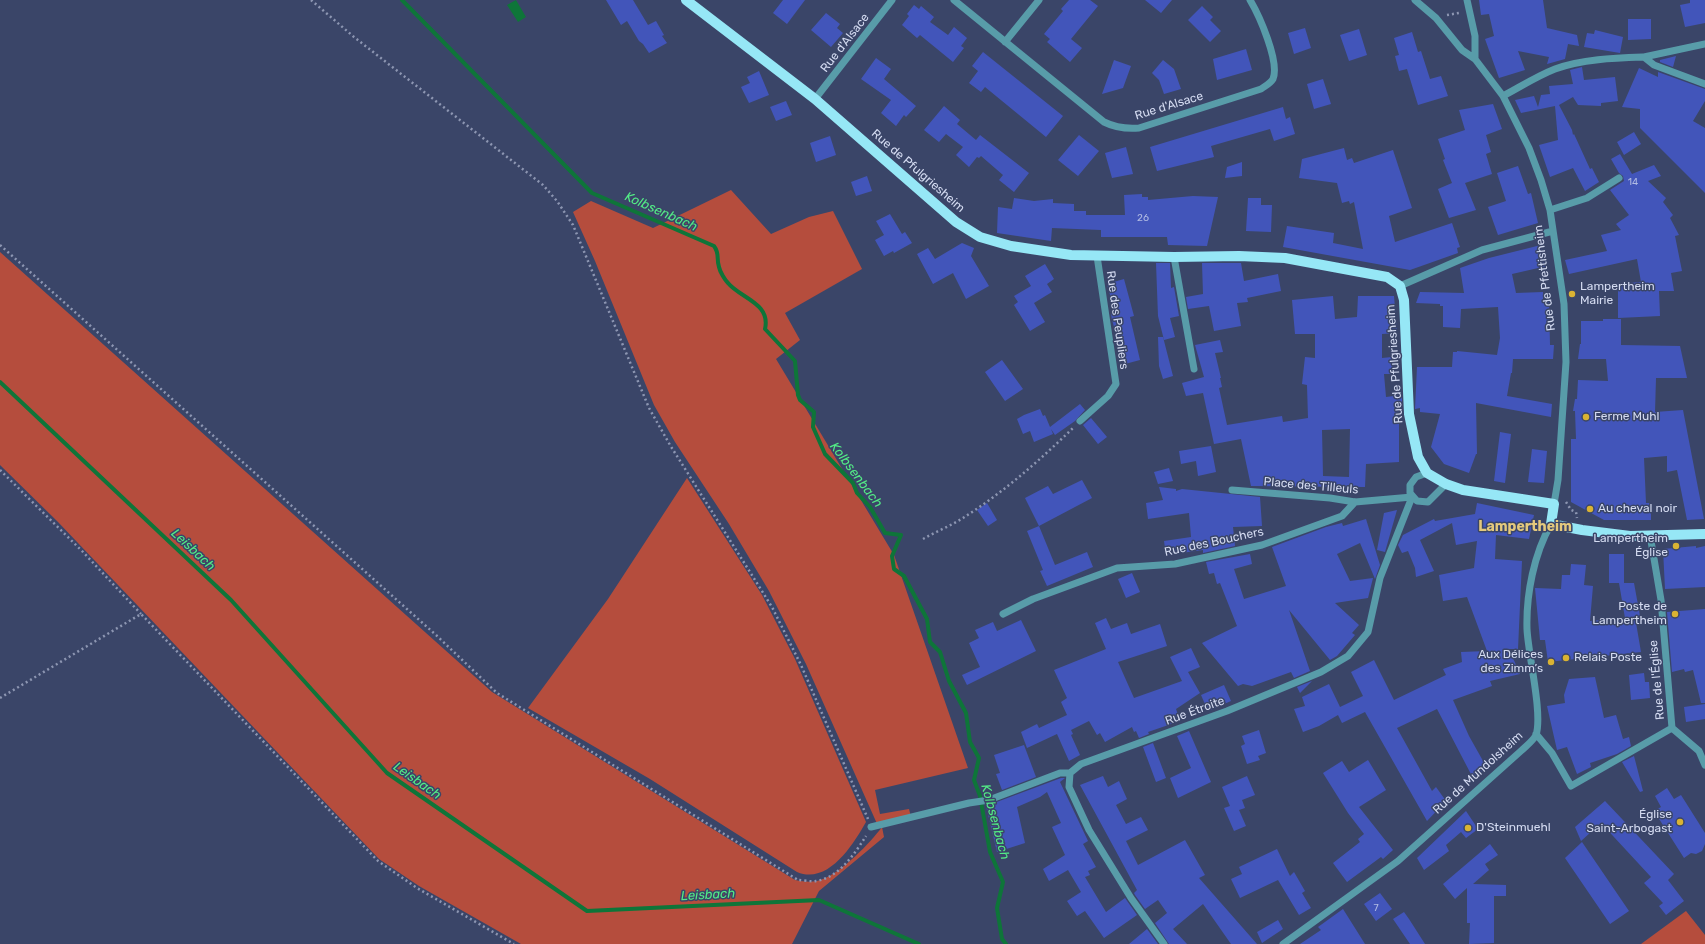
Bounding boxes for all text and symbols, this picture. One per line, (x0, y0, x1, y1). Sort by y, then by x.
street label: Rue d'Alsace (818, 11, 872, 75)
street label: Rue d'Alsace (1133, 89, 1205, 123)
street label: Rue de Pfulgriesheim (868, 127, 968, 215)
house number: 14 (1628, 176, 1638, 188)
water label: Kolbsenbach (622, 189, 700, 235)
house number: 26 (1137, 212, 1149, 224)
street label: Rue de Pfettisheim (1531, 224, 1559, 332)
street label: Rue des Peupliers (1103, 270, 1131, 370)
place label: Lampertheim Mairie (1580, 280, 1655, 308)
marker: Lampertheim Mairie (1567, 289, 1577, 299)
street label: Rue de Pfulgriesheim (1384, 304, 1406, 424)
place label: Ferme Muhl (1594, 410, 1659, 424)
marker: Ferme Muhl (1581, 412, 1591, 422)
water label: Kolbsenbach (826, 439, 886, 511)
street label: Place des Tilleuls (1263, 475, 1359, 497)
place label: Au cheval noir (1598, 502, 1677, 516)
marker: Au cheval noir (1585, 504, 1595, 514)
district label: Lampertheim (1478, 519, 1572, 535)
street label: Rue des Bouchers (1163, 524, 1265, 560)
water label: Leisbach (168, 526, 218, 574)
place label: Lampertheim Église (1593, 532, 1668, 560)
marker: Lampertheim Église (1671, 541, 1681, 551)
place label: Poste de Lampertheim (1592, 600, 1667, 628)
marker: Poste de Lampertheim (1670, 609, 1680, 619)
street label: Rue de l'Église (1646, 639, 1668, 721)
place label: Aux Délices des Zimm’s (1478, 648, 1543, 676)
place label: Relais Poste (1574, 651, 1642, 665)
marker: Relais Poste (1561, 653, 1571, 663)
marker: Aux Délices des Zimm’s (1546, 657, 1556, 667)
street label: Rue Étroite (1163, 694, 1227, 728)
street label: Rue de Mundolsheim (1430, 729, 1526, 817)
water label: Leisbach (390, 759, 444, 803)
water label: Kolbsenbach (977, 782, 1013, 862)
place label: Église Saint-Arbogast (1587, 808, 1672, 836)
marker: Église Saint-Arbogast (1675, 817, 1685, 827)
place label: D'Steinmuehl (1476, 821, 1551, 835)
marker: D'Steinmuehl (1463, 823, 1473, 833)
water label: Leisbach (680, 886, 736, 904)
house number: 7 (1373, 902, 1379, 914)

